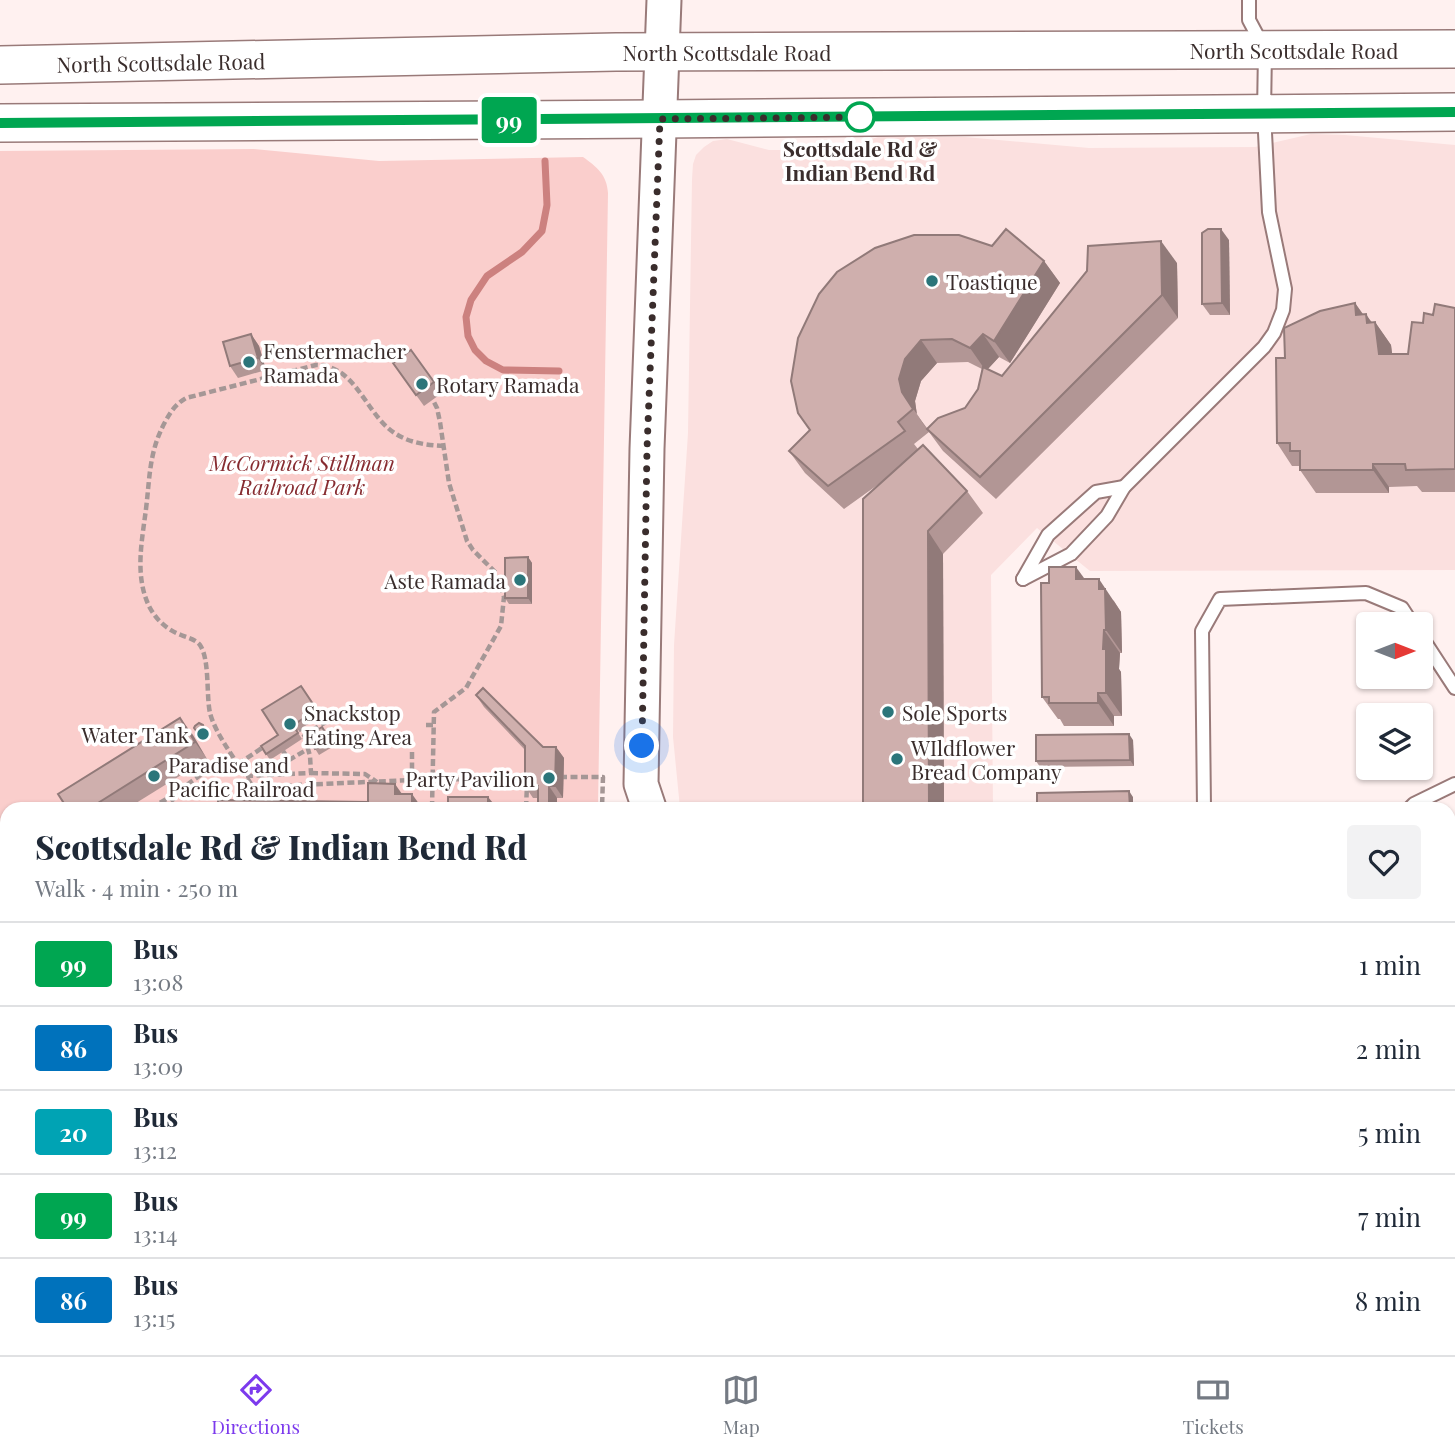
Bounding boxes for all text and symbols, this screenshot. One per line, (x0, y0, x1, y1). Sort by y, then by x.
street label: North Scottsdale Road (1190, 36, 1398, 64)
street label: North Scottsdale Road (623, 38, 831, 66)
street label: North Scottsdale Road (56, 46, 266, 78)
line badge: 99 (477, 97, 540, 143)
marker: Scottsdale Rd & Indian Bend Rd (845, 102, 875, 132)
text: 99 (496, 104, 522, 136)
place label: Scottsdale Rd & Indian Bend Rd (783, 134, 937, 186)
place label: Toastique (946, 267, 1038, 295)
marker: Toastique (924, 273, 940, 289)
place label: Fenstermacher Ramada (263, 336, 407, 388)
marker: Fenstermacher Ramada (241, 354, 257, 370)
place label: Rotary Ramada (436, 370, 580, 398)
marker: Rotary Ramada (414, 376, 430, 392)
park label: McCormick Stillman Railroad Park (208, 448, 395, 500)
place label: Aste Ramada (383, 566, 507, 594)
marker: Aste Ramada (512, 572, 528, 588)
north arrow (1356, 612, 1433, 690)
map controls (1356, 612, 1433, 780)
place label: Snackstop Eating Area (304, 698, 413, 750)
place label: Sole Sports (902, 698, 1008, 726)
button: layers (1356, 703, 1433, 780)
marker: Sole Sports (880, 704, 896, 720)
marker: Snackstop Eating Area (282, 716, 298, 732)
place label: Water Tank (81, 720, 189, 748)
marker: Water Tank (195, 726, 211, 742)
your location (624, 728, 659, 763)
place label: WIldflower Bread Company (910, 733, 1062, 785)
place label: Paradise and Pacific Railroad (168, 750, 315, 802)
marker: WIldflower Bread Company (889, 751, 905, 767)
place label: Party Pavilion (405, 764, 535, 792)
marker: Paradise and Pacific Railroad (146, 768, 162, 784)
marker: Party Pavilion (541, 770, 557, 786)
text: Scottsdale Rd & Indian Bend Rd (35, 824, 527, 868)
button: heart (1347, 825, 1421, 899)
text: Walk · 4 min · 250 m (35, 872, 238, 903)
text: Bus (133, 931, 178, 966)
text: 1 min (1359, 947, 1421, 982)
text: 99 (60, 948, 87, 980)
text: 13:08 (133, 966, 183, 997)
text: Bus (133, 1015, 178, 1050)
text: 2 min (1356, 1031, 1421, 1066)
text: 86 (60, 1032, 87, 1064)
text: 13:09 (133, 1050, 183, 1081)
text: Bus (133, 1099, 178, 1134)
text: 5 min (1358, 1115, 1421, 1150)
text: 20 (59, 1116, 88, 1148)
text: 13:12 (133, 1134, 177, 1165)
text: Bus (133, 1183, 178, 1218)
text: 7 min (1358, 1199, 1421, 1234)
text: 99 (60, 1200, 87, 1232)
text: 13:14 (133, 1218, 177, 1249)
text: Bus (133, 1267, 178, 1302)
text: 8 min (1355, 1283, 1421, 1318)
text: 86 (60, 1284, 87, 1316)
text: 13:15 (133, 1302, 175, 1333)
tab: Directions (211, 1371, 300, 1439)
tab: Map (722, 1371, 760, 1439)
tab: Tickets (1182, 1371, 1244, 1439)

